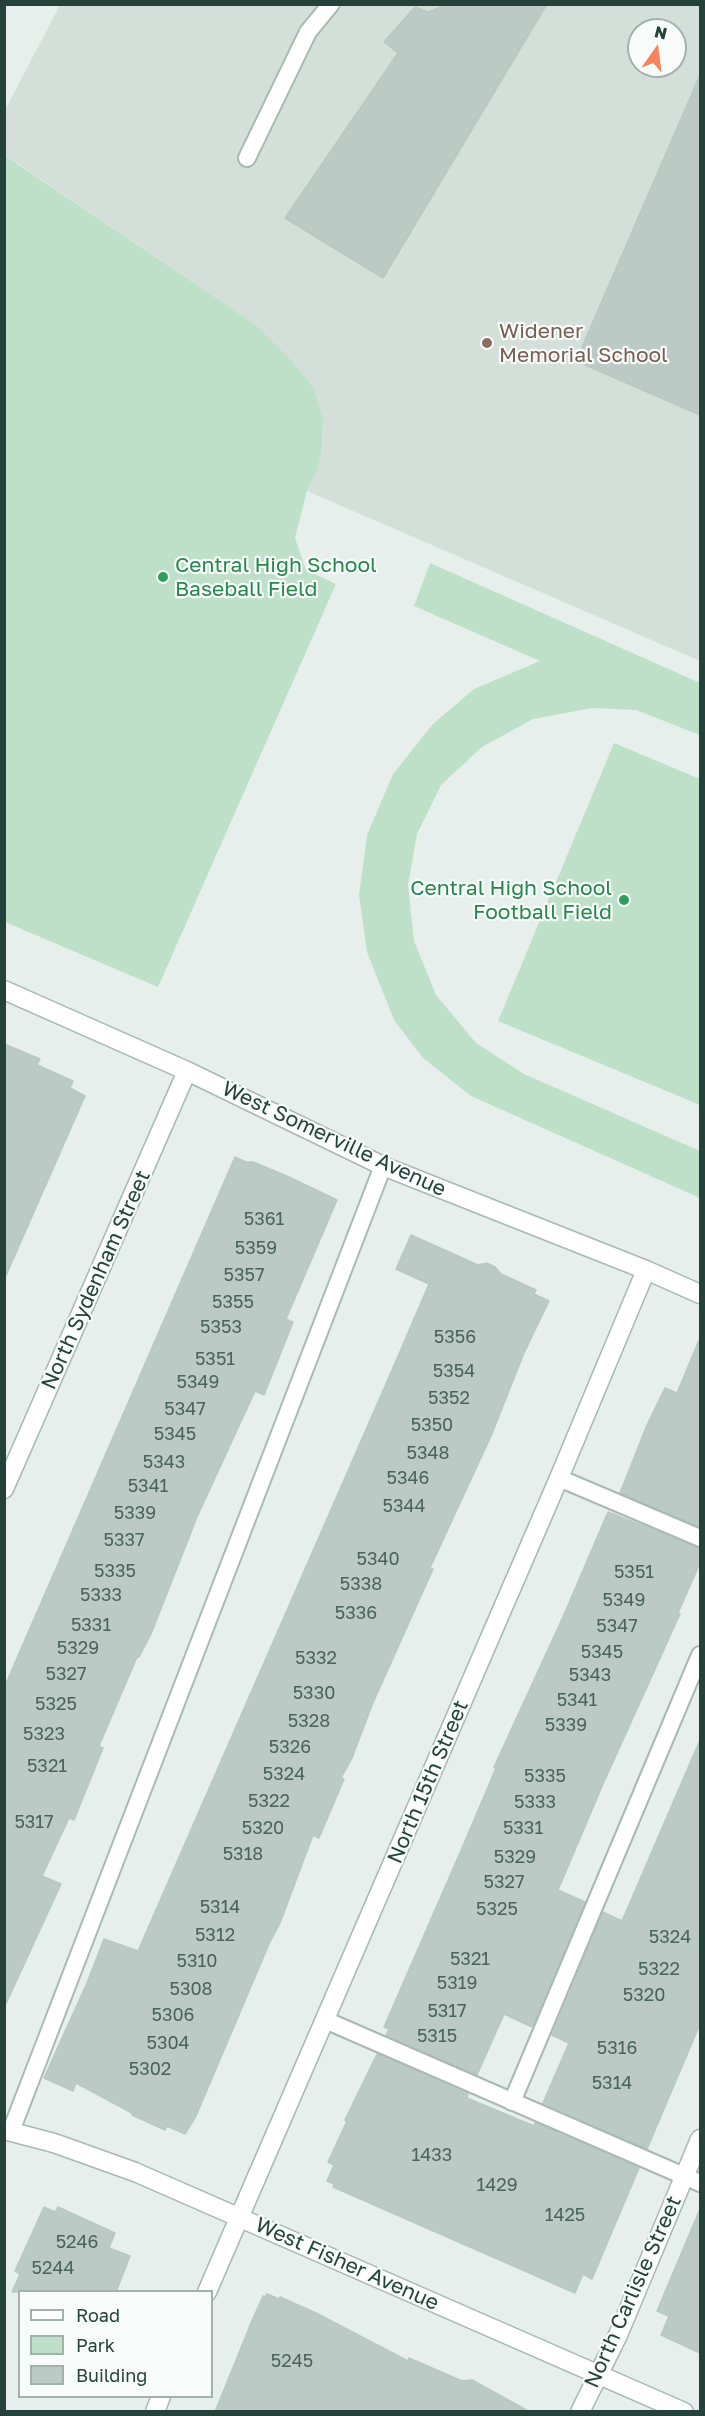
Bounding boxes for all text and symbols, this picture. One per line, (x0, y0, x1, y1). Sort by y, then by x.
north arrow (627, 18, 687, 78)
text: N (653, 21, 669, 44)
place label: Widener Memorial School (499, 318, 668, 368)
marker: Widener Memorial School (480, 336, 494, 350)
place label: Central High School Baseball Field (175, 552, 377, 602)
marker: Central High School Baseball Field (156, 570, 170, 584)
place label: Central High School Football Field (410, 875, 612, 925)
marker: Central High School Football Field (617, 893, 631, 907)
street label: West Somerville Avenue (218, 1076, 450, 1202)
street label: North Sydenham Street (36, 1167, 156, 1393)
house number: 5361 (244, 1208, 284, 1230)
house number: 5359 (235, 1237, 277, 1259)
house number: 5357 (224, 1264, 264, 1286)
house number: 5355 (212, 1291, 254, 1313)
house number: 5353 (200, 1316, 242, 1338)
house number: 5356 (434, 1326, 476, 1348)
house number: 5351 (195, 1348, 235, 1370)
house number: 5354 (433, 1360, 475, 1382)
house number: 5349 (177, 1371, 219, 1393)
house number: 5352 (428, 1387, 470, 1409)
house number: 5347 (164, 1398, 206, 1420)
house number: 5350 (411, 1414, 453, 1436)
house number: 5345 (154, 1423, 196, 1445)
house number: 5348 (407, 1442, 449, 1464)
house number: 5343 (143, 1451, 185, 1473)
house number: 5346 (387, 1467, 429, 1489)
house number: 5341 (128, 1475, 168, 1497)
house number: 5344 (383, 1495, 425, 1517)
house number: 5339 (114, 1502, 156, 1524)
house number: 5337 (103, 1529, 145, 1551)
house number: 5340 (356, 1548, 400, 1570)
house number: 5335 (94, 1560, 136, 1582)
house number: 5351 (614, 1561, 654, 1583)
house number: 5338 (340, 1573, 382, 1595)
house number: 5333 (80, 1584, 122, 1606)
house number: 5349 (603, 1589, 645, 1611)
house number: 5336 (335, 1602, 377, 1624)
house number: 5331 (71, 1614, 111, 1636)
house number: 5347 (596, 1615, 638, 1637)
house number: 5329 (57, 1637, 99, 1659)
house number: 5345 (581, 1641, 623, 1663)
house number: 5332 (295, 1647, 337, 1669)
house number: 5327 (46, 1663, 86, 1685)
house number: 5343 (569, 1664, 611, 1686)
house number: 5330 (293, 1682, 335, 1704)
house number: 5341 (557, 1689, 597, 1711)
house number: 5325 (35, 1693, 77, 1715)
street label: North 15th Street (382, 1697, 474, 1867)
house number: 5328 (288, 1710, 330, 1732)
house number: 5339 (545, 1714, 587, 1736)
house number: 5323 (23, 1723, 65, 1745)
house number: 5326 (269, 1736, 311, 1758)
house number: 5321 (27, 1755, 67, 1777)
house number: 5324 (263, 1763, 305, 1785)
house number: 5335 (524, 1765, 566, 1787)
house number: 5322 (248, 1790, 290, 1812)
house number: 5333 (514, 1791, 556, 1813)
house number: 5317 (14, 1811, 54, 1833)
house number: 5320 (242, 1817, 284, 1839)
house number: 5331 (503, 1817, 543, 1839)
house number: 5318 (223, 1843, 263, 1865)
house number: 5329 (494, 1846, 536, 1868)
house number: 5327 (484, 1871, 524, 1893)
house number: 5314 (200, 1896, 240, 1918)
house number: 5325 (476, 1898, 518, 1920)
house number: 5312 (195, 1924, 235, 1946)
house number: 5324 (649, 1926, 691, 1948)
house number: 5321 (450, 1948, 490, 1970)
house number: 5310 (177, 1950, 217, 1972)
house number: 5322 (638, 1958, 680, 1980)
house number: 5319 (437, 1972, 477, 1994)
house number: 5308 (169, 1978, 213, 2000)
house number: 5320 (623, 1984, 665, 2006)
house number: 5317 (427, 2000, 467, 2022)
house number: 5306 (151, 2004, 195, 2026)
house number: 5315 (417, 2025, 457, 2047)
house number: 5304 (146, 2032, 190, 2054)
house number: 5316 (597, 2037, 637, 2059)
house number: 5302 (129, 2058, 171, 2080)
house number: 5314 (592, 2072, 632, 2094)
house number: 1433 (412, 2144, 452, 2166)
house number: 1429 (476, 2174, 518, 2196)
street label: North Carlisle Street (579, 2192, 687, 2392)
house number: 1425 (545, 2204, 585, 2226)
street label: West Fisher Avenue (251, 2212, 443, 2316)
house number: 5246 (56, 2231, 98, 2253)
house number: 5244 (32, 2257, 74, 2279)
legend (18, 2290, 213, 2398)
text: Road (76, 2304, 120, 2326)
text: Park (76, 2334, 115, 2356)
house number: 5245 (271, 2350, 313, 2372)
text: Building (76, 2364, 147, 2386)

